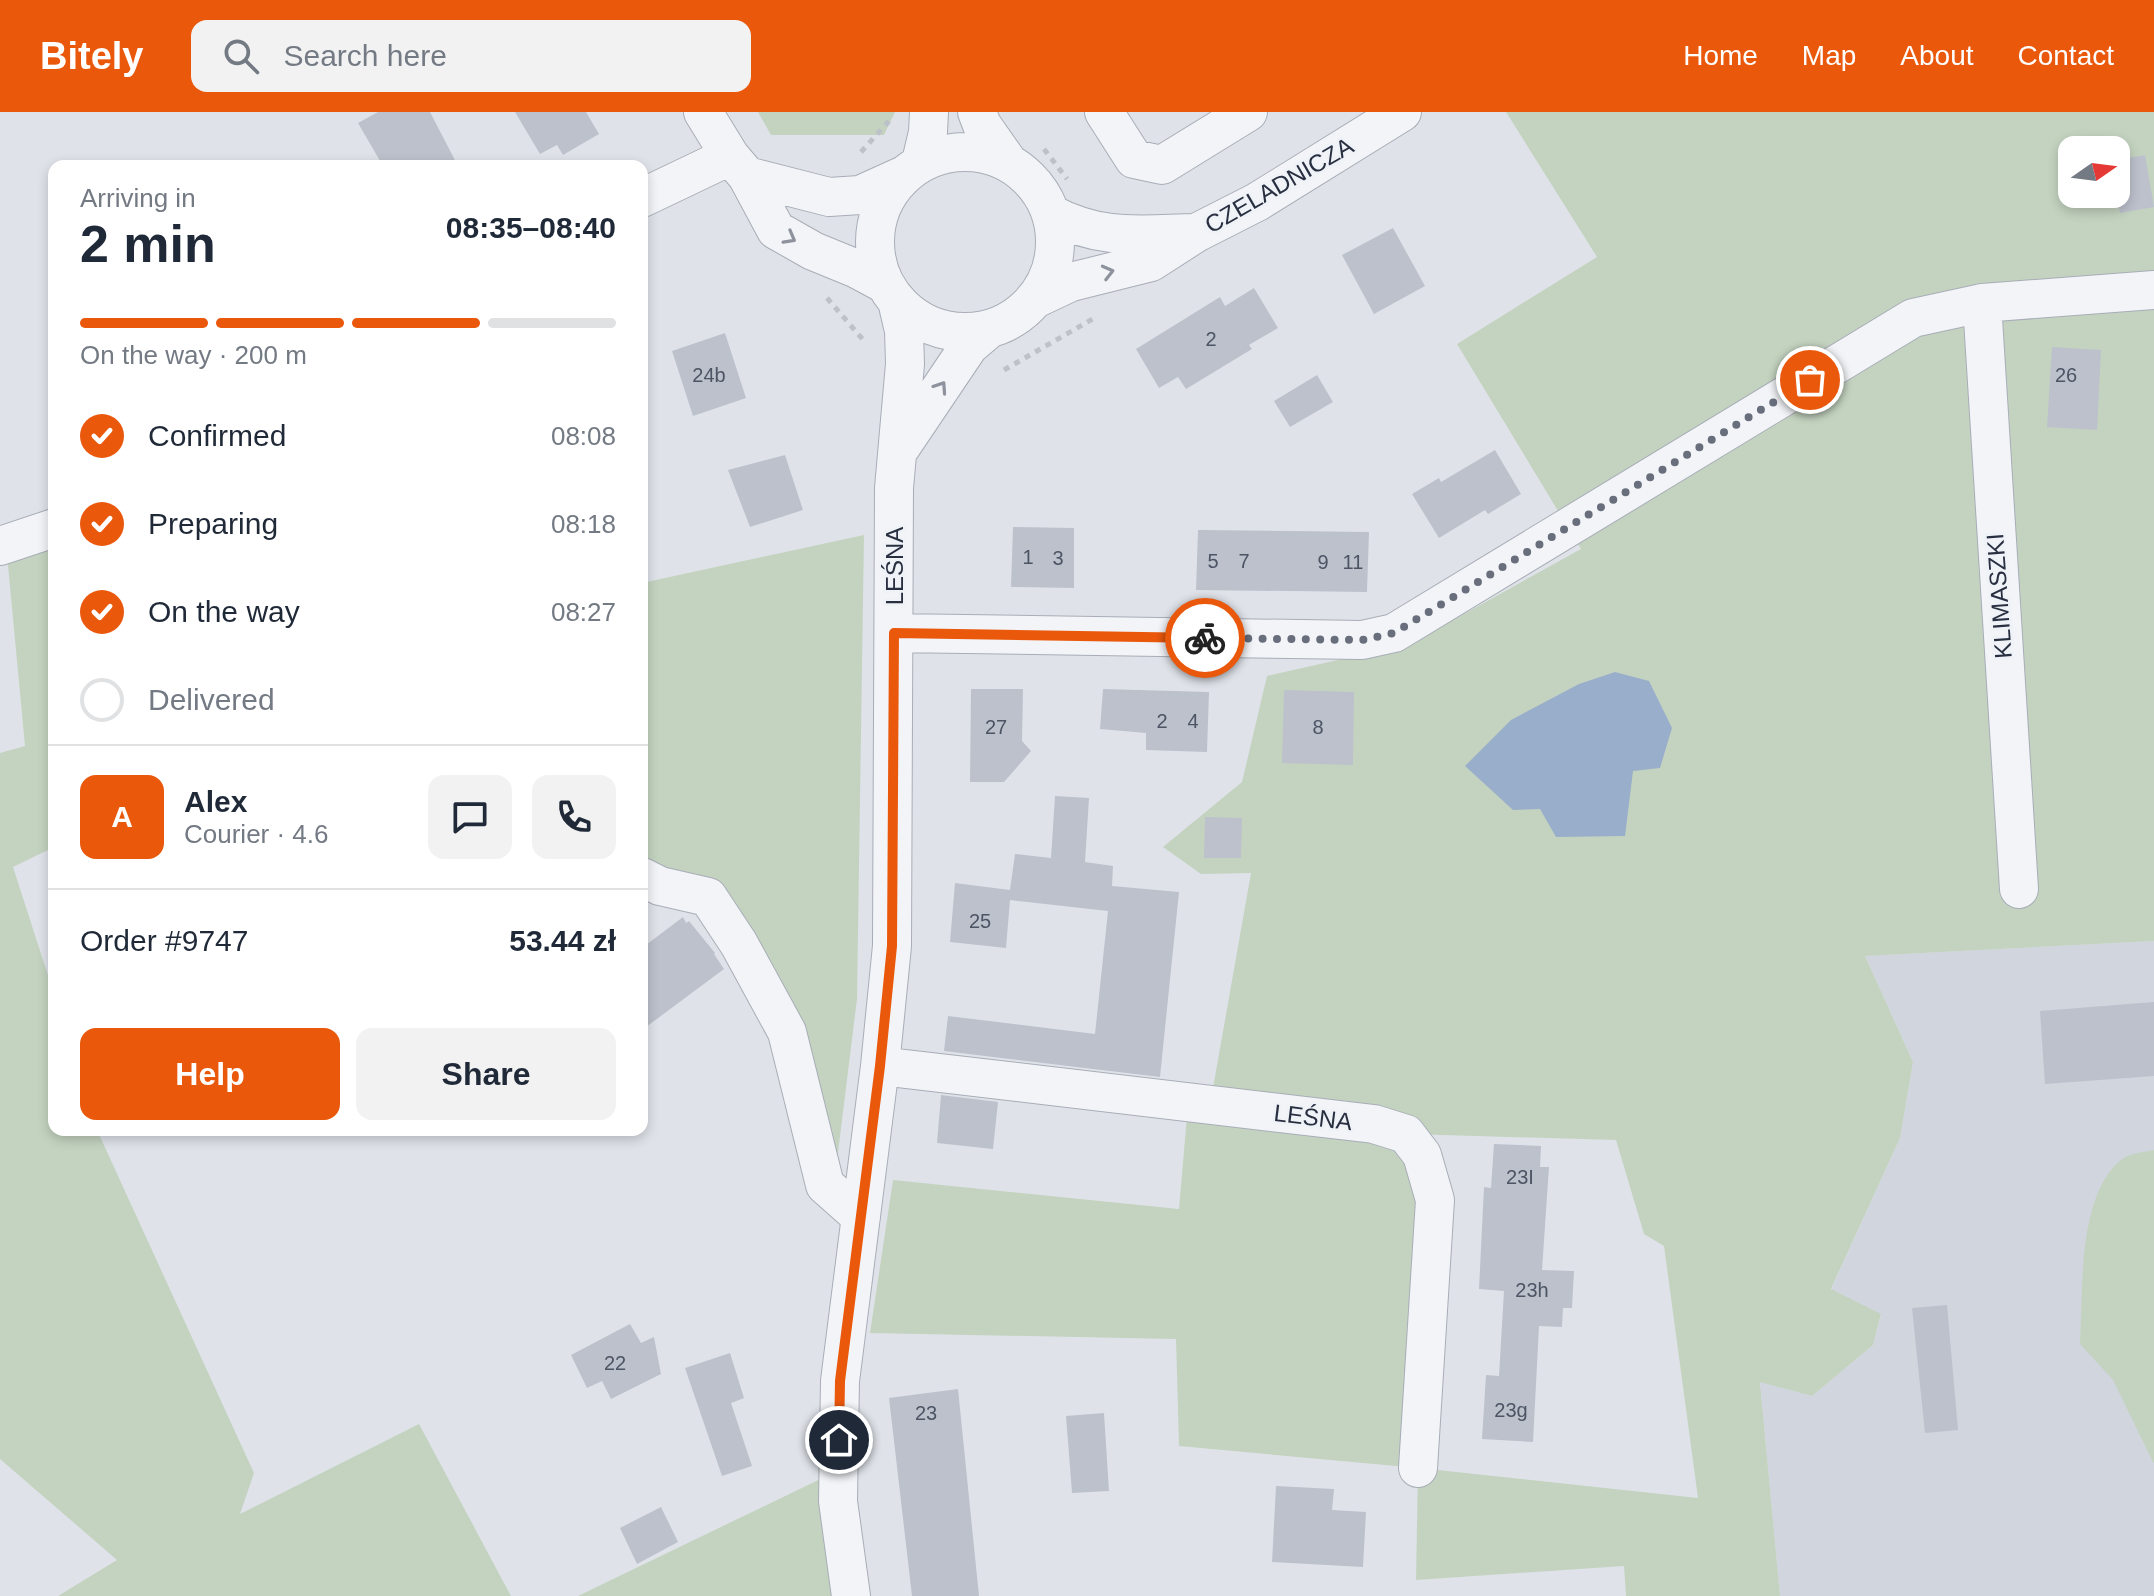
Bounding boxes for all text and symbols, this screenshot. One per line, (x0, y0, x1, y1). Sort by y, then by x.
search box (191, 20, 751, 92)
icon: search (219, 34, 263, 78)
text: Bitely (40, 35, 143, 77)
text: Search here (283, 39, 447, 72)
text: Home (1683, 40, 1758, 71)
text: Map (1802, 40, 1856, 71)
text: About (1900, 40, 1974, 71)
text: Contact (2018, 40, 2114, 71)
street label: CZELADNICZA (1200, 132, 1358, 238)
north arrow (2058, 136, 2130, 208)
map controls (2058, 136, 2130, 208)
text: Arriving in (80, 183, 196, 213)
text: 08:35–08:40 (446, 211, 616, 244)
text: 2 min (80, 215, 216, 273)
one-way arrow (781, 228, 796, 244)
one-way arrow (1101, 265, 1114, 282)
house number: 2 (1205, 328, 1217, 350)
text: On the way · 200 m (80, 340, 307, 370)
pin (1776, 346, 1844, 414)
icon: bag (1788, 358, 1832, 402)
house number: 24b (692, 364, 726, 386)
house number: 26 (2055, 364, 2077, 386)
one-way arrow (932, 381, 947, 395)
icon: check (80, 414, 124, 458)
text: Confirmed (148, 419, 286, 452)
text: 08:08 (551, 421, 616, 451)
icon: check (80, 502, 124, 546)
text: Preparing (148, 507, 278, 540)
text: 08:18 (551, 509, 616, 539)
street label: LEŚNA (881, 527, 908, 605)
street label: KLIMASZKI (1981, 533, 2017, 659)
house number: 1 (1022, 546, 1034, 568)
house number: 3 (1052, 547, 1064, 569)
house number: 5 (1207, 550, 1219, 572)
house number: 7 (1238, 550, 1250, 572)
house number: 9 (1317, 551, 1329, 573)
house number: 11 (1343, 551, 1363, 573)
icon: check (80, 590, 124, 634)
text: On the way (148, 595, 300, 628)
text: 08:27 (551, 597, 616, 627)
courier (1165, 598, 1245, 678)
icon: bike (1183, 616, 1227, 660)
text: Delivered (148, 683, 275, 716)
house number: 2 (1156, 710, 1168, 732)
house number: 4 (1187, 710, 1199, 732)
house number: 27 (985, 716, 1007, 738)
house number: 8 (1312, 716, 1324, 738)
button: chat (428, 775, 512, 859)
button: phone (532, 775, 616, 859)
text: Alex (184, 785, 247, 818)
text: A (111, 800, 133, 833)
text: Courier · 4.6 (184, 819, 329, 849)
house number: 25 (969, 910, 991, 932)
text: Order #9747 (80, 924, 248, 957)
text: 53.44 zł (509, 924, 616, 957)
button: Help (80, 1028, 340, 1120)
button: Share (356, 1028, 616, 1120)
street label: LEŚNA (1272, 1099, 1354, 1135)
house number: 23I (1506, 1166, 1534, 1188)
house number: 23h (1515, 1279, 1549, 1301)
house number: 22 (604, 1352, 626, 1374)
house number: 23g (1494, 1399, 1528, 1421)
house number: 23 (915, 1402, 937, 1424)
pin (805, 1406, 873, 1474)
icon: home (817, 1418, 861, 1462)

